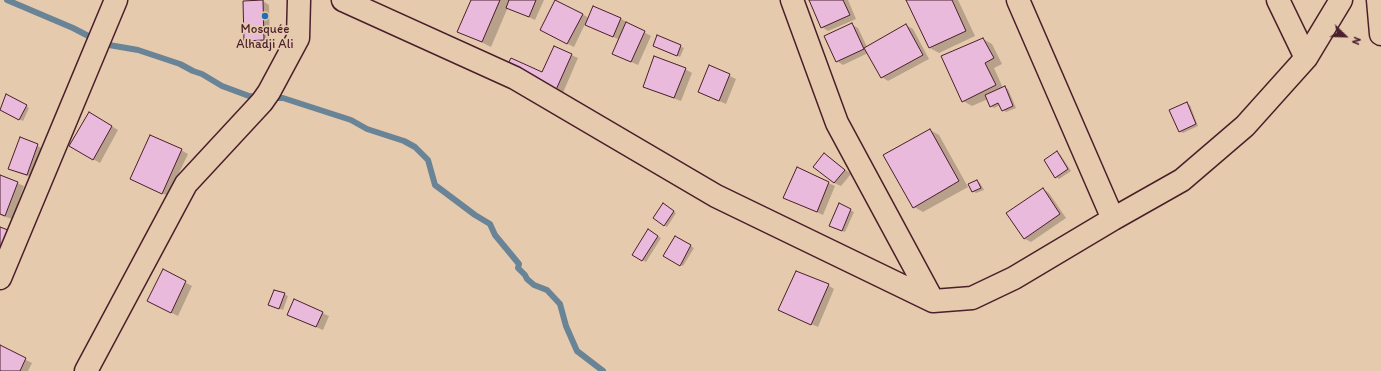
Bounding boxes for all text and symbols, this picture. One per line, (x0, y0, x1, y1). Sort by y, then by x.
marker: Mosquée Alhadji Ali (260, 11, 270, 21)
north arrow (1325, 16, 1365, 56)
place label: Mosquée Alhadji Ali (236, 22, 294, 53)
text: N (1349, 35, 1364, 47)

